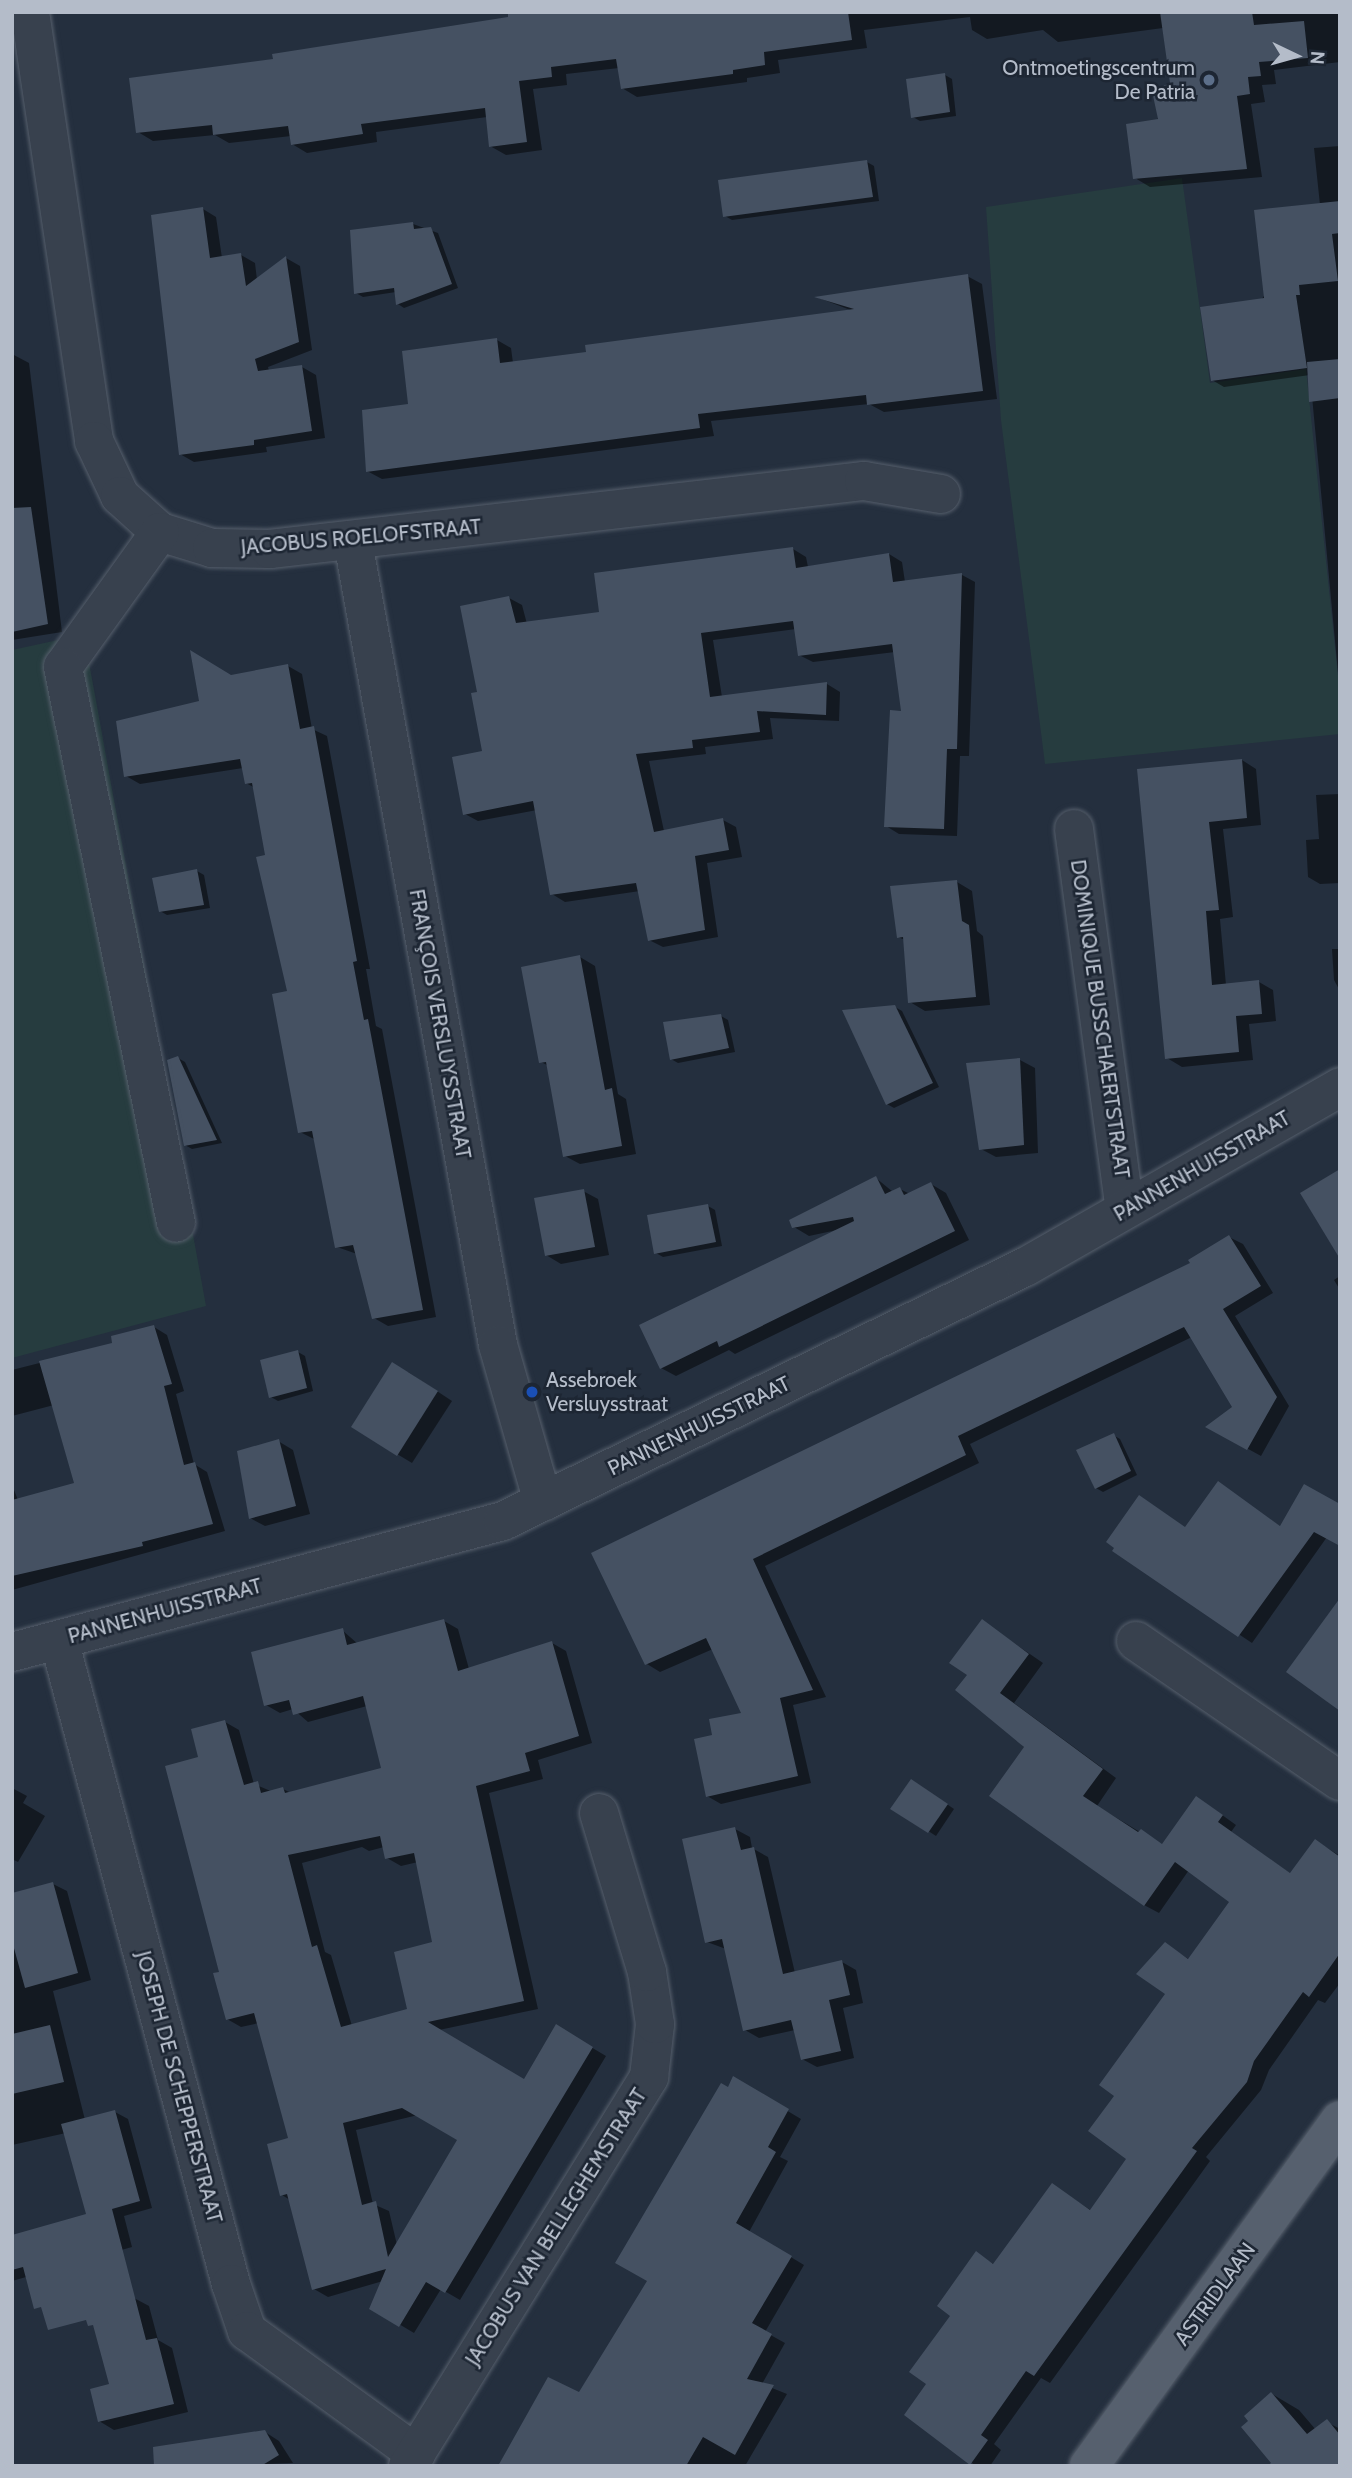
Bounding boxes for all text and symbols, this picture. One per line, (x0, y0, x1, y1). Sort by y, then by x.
north arrow (1261, 21, 1331, 91)
text: N (1305, 50, 1329, 66)
place label: Ontmoetingscentrum De Patria (1002, 55, 1195, 105)
marker: Ontmoetingscentrum De Patria (1201, 72, 1217, 88)
street label: JACOBUS ROELOFSTRAAT (240, 514, 482, 560)
street label: DOMINIQUE BUSSCHAERTSTRAAT (1065, 858, 1135, 1180)
street label: FRANÇOIS VERSLUYSSTRAAT (404, 887, 476, 1161)
street label: PANNENHUISSTRAAT (1109, 1105, 1295, 1227)
place label: Assebroek Versluysstraat (546, 1367, 668, 1417)
street label: PANNENHUISSTRAAT (604, 1371, 794, 1481)
marker: Assebroek Versluysstraat (524, 1384, 540, 1400)
street label: PANNENHUISSTRAAT (65, 1573, 265, 1649)
street label: JOSEPH DE SCHEPPERSTRAAT (131, 1948, 227, 2226)
street label: JACOBUS VAN BELLEGHEMSTRAAT (460, 2084, 652, 2370)
street label: ASTRIDLAAN (1169, 2238, 1261, 2350)

